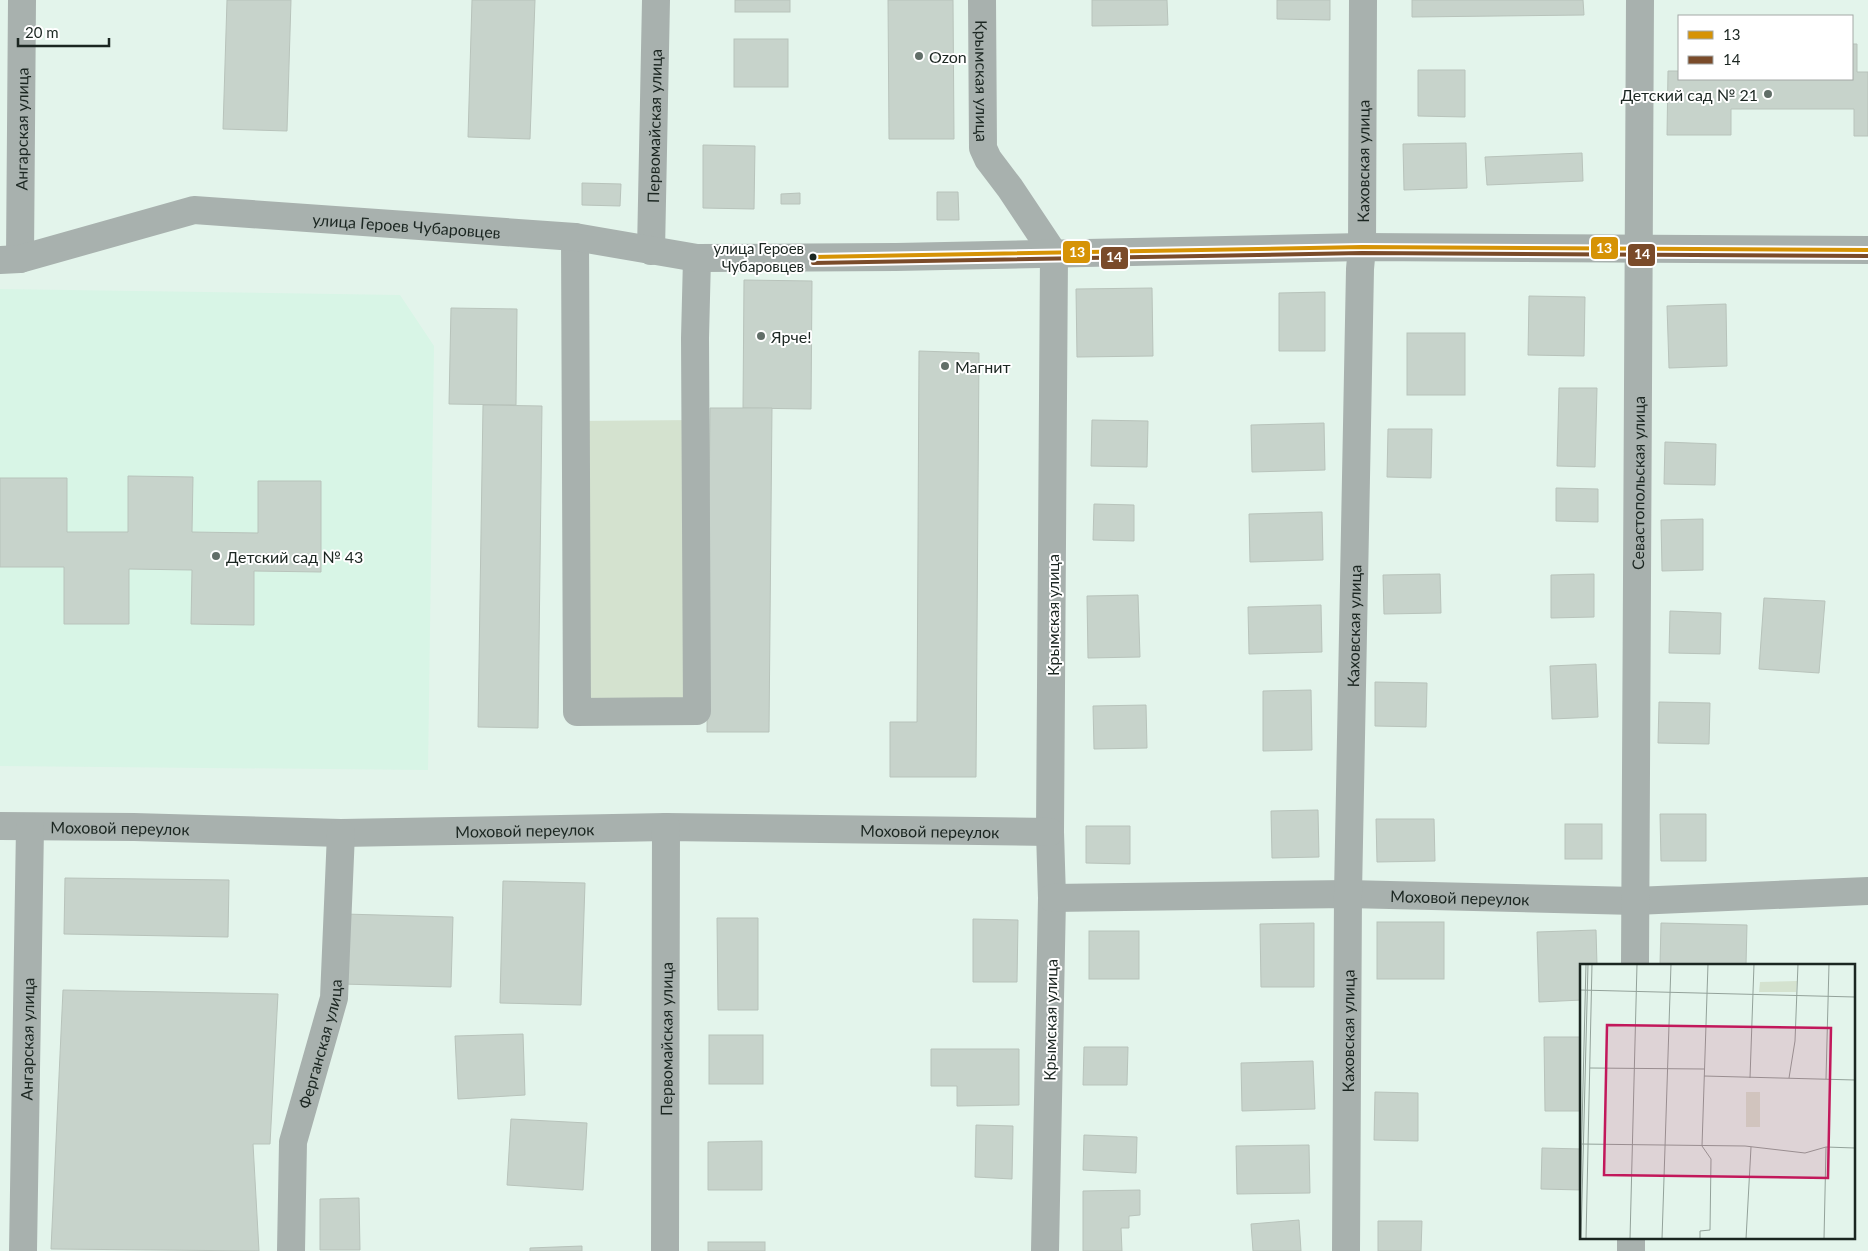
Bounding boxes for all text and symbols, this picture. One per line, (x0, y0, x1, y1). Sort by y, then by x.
scale bar (18, 15, 109, 47)
legend (1678, 15, 1853, 80)
street label: Крымская улица (973, 20, 992, 142)
text: 20 m (25, 23, 59, 41)
text: 13 (1723, 25, 1740, 43)
place label: Ozon (929, 47, 967, 66)
street label: Первомайская улица (642, 49, 665, 203)
marker: Ozon (913, 50, 925, 62)
text: 14 (1723, 50, 1741, 68)
street label: Ангарская улица (11, 68, 31, 190)
place label: Детский сад № 21 (1621, 85, 1758, 104)
marker: Детский сад № 21 (1762, 88, 1774, 100)
street label: Каховская улица (1353, 100, 1372, 223)
street label: улица Героев Чубаровцев (312, 209, 501, 241)
line badge: 13 (1590, 236, 1619, 260)
place label: улица Героев Чубаровцев (714, 239, 804, 275)
text: 13 (1596, 239, 1612, 256)
line badge: 13 (1062, 240, 1091, 264)
text: 13 (1069, 243, 1085, 260)
line badge: 14 (1627, 243, 1656, 267)
text: 14 (1634, 245, 1650, 262)
line badge: 14 (1100, 246, 1129, 270)
text: 14 (1106, 248, 1122, 265)
marker: улица Героев Чубаровцев (808, 252, 818, 262)
place label: Ярче! (770, 327, 811, 346)
marker: Ярче! (755, 330, 767, 342)
place label: Магнит (955, 357, 1011, 376)
marker: Магнит (939, 360, 951, 372)
street label: Севастопольская улица (1628, 396, 1647, 570)
place label: Детский сад № 43 (226, 547, 363, 566)
marker: Детский сад № 43 (210, 550, 222, 562)
street label: Крымская улица (1043, 554, 1062, 676)
street label: Каховская улица (1342, 564, 1364, 688)
street label: Моховой переулок (50, 817, 191, 838)
street label: Моховой переулок (455, 819, 595, 840)
street label: Моховой переулок (860, 820, 1000, 841)
street label: Моховой переулок (1390, 886, 1531, 908)
street label: Крымская улица (1039, 959, 1061, 1081)
street label: Первомайская улица (656, 962, 675, 1116)
inset map (1580, 964, 1856, 1238)
street label: Каховская улица (1337, 970, 1357, 1092)
street label: Ангарская улица (16, 977, 37, 1101)
street label: Ферганская улица (294, 979, 344, 1110)

